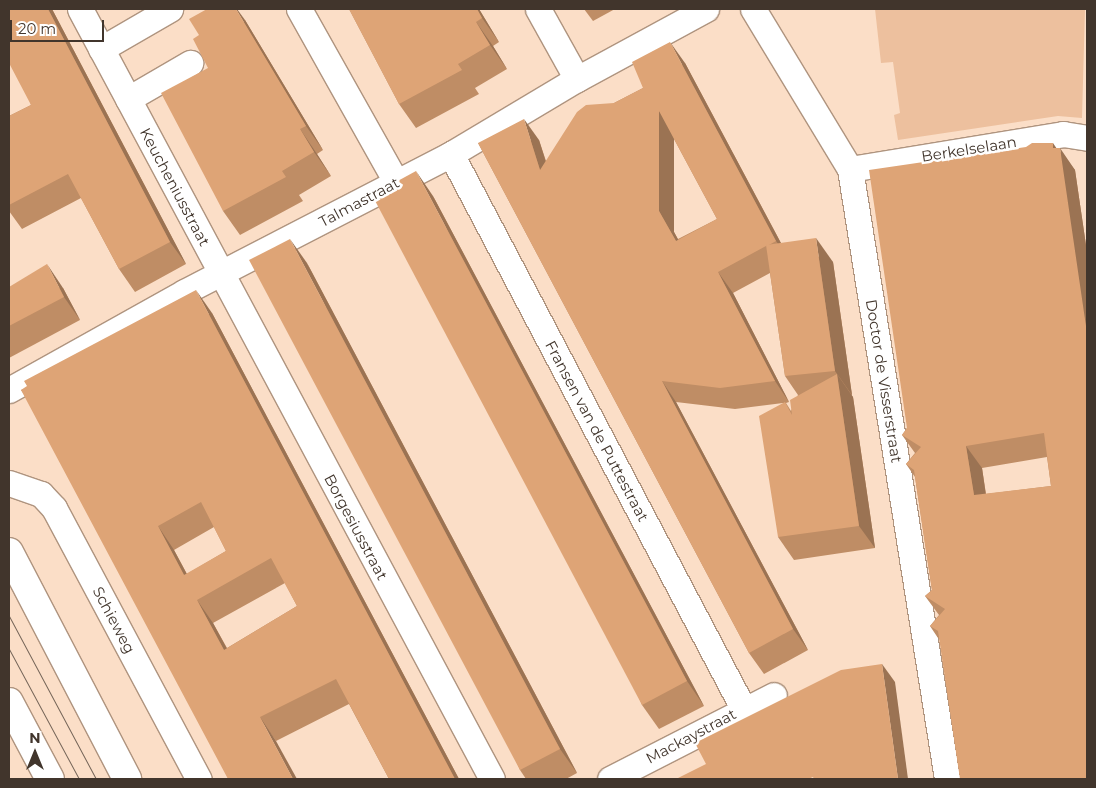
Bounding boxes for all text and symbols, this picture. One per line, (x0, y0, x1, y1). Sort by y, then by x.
scale bar (12, 10, 106, 42)
text: 20 m (18, 19, 56, 38)
street label: Keucheniusstraat (136, 125, 214, 249)
street label: Berkelselaan (920, 133, 1018, 165)
street label: Talmastraat (316, 173, 402, 231)
street label: Doctor de Visserstraat (862, 298, 906, 464)
street label: Fransen van de Puttestraat (542, 337, 652, 525)
street label: Borgesiusstraat (321, 471, 391, 583)
street label: Schieweg (89, 584, 139, 656)
street label: Mackaystraat (643, 705, 739, 767)
north arrow (10, 728, 60, 778)
text: N (29, 729, 41, 747)

